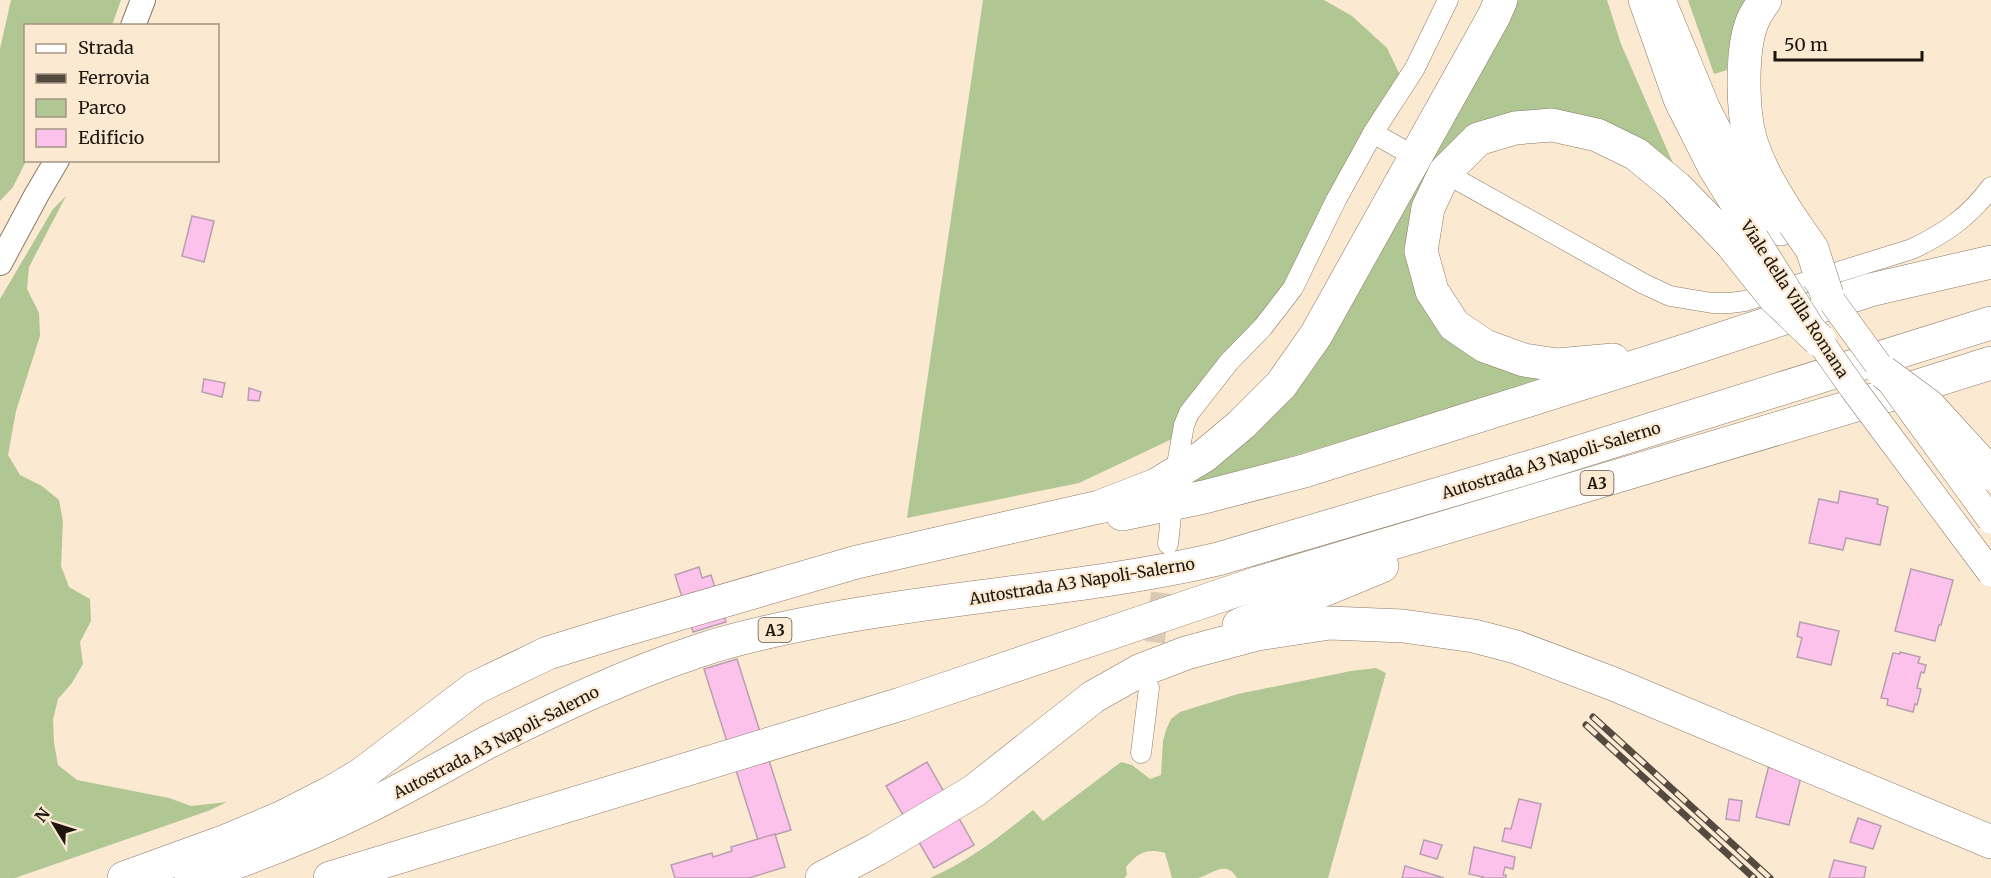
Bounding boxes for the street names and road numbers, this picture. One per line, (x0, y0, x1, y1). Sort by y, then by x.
street label: Viale della Villa Romana (1736, 216, 1854, 382)
street label: Autostrada A3 Napoli-Salerno (1439, 417, 1663, 503)
road number: A3 (1580, 471, 1614, 495)
street label: Autostrada A3 Napoli-Salerno (967, 553, 1196, 609)
road number: A3 (758, 618, 792, 642)
street label: Autostrada A3 Napoli-Salerno (389, 681, 602, 803)

